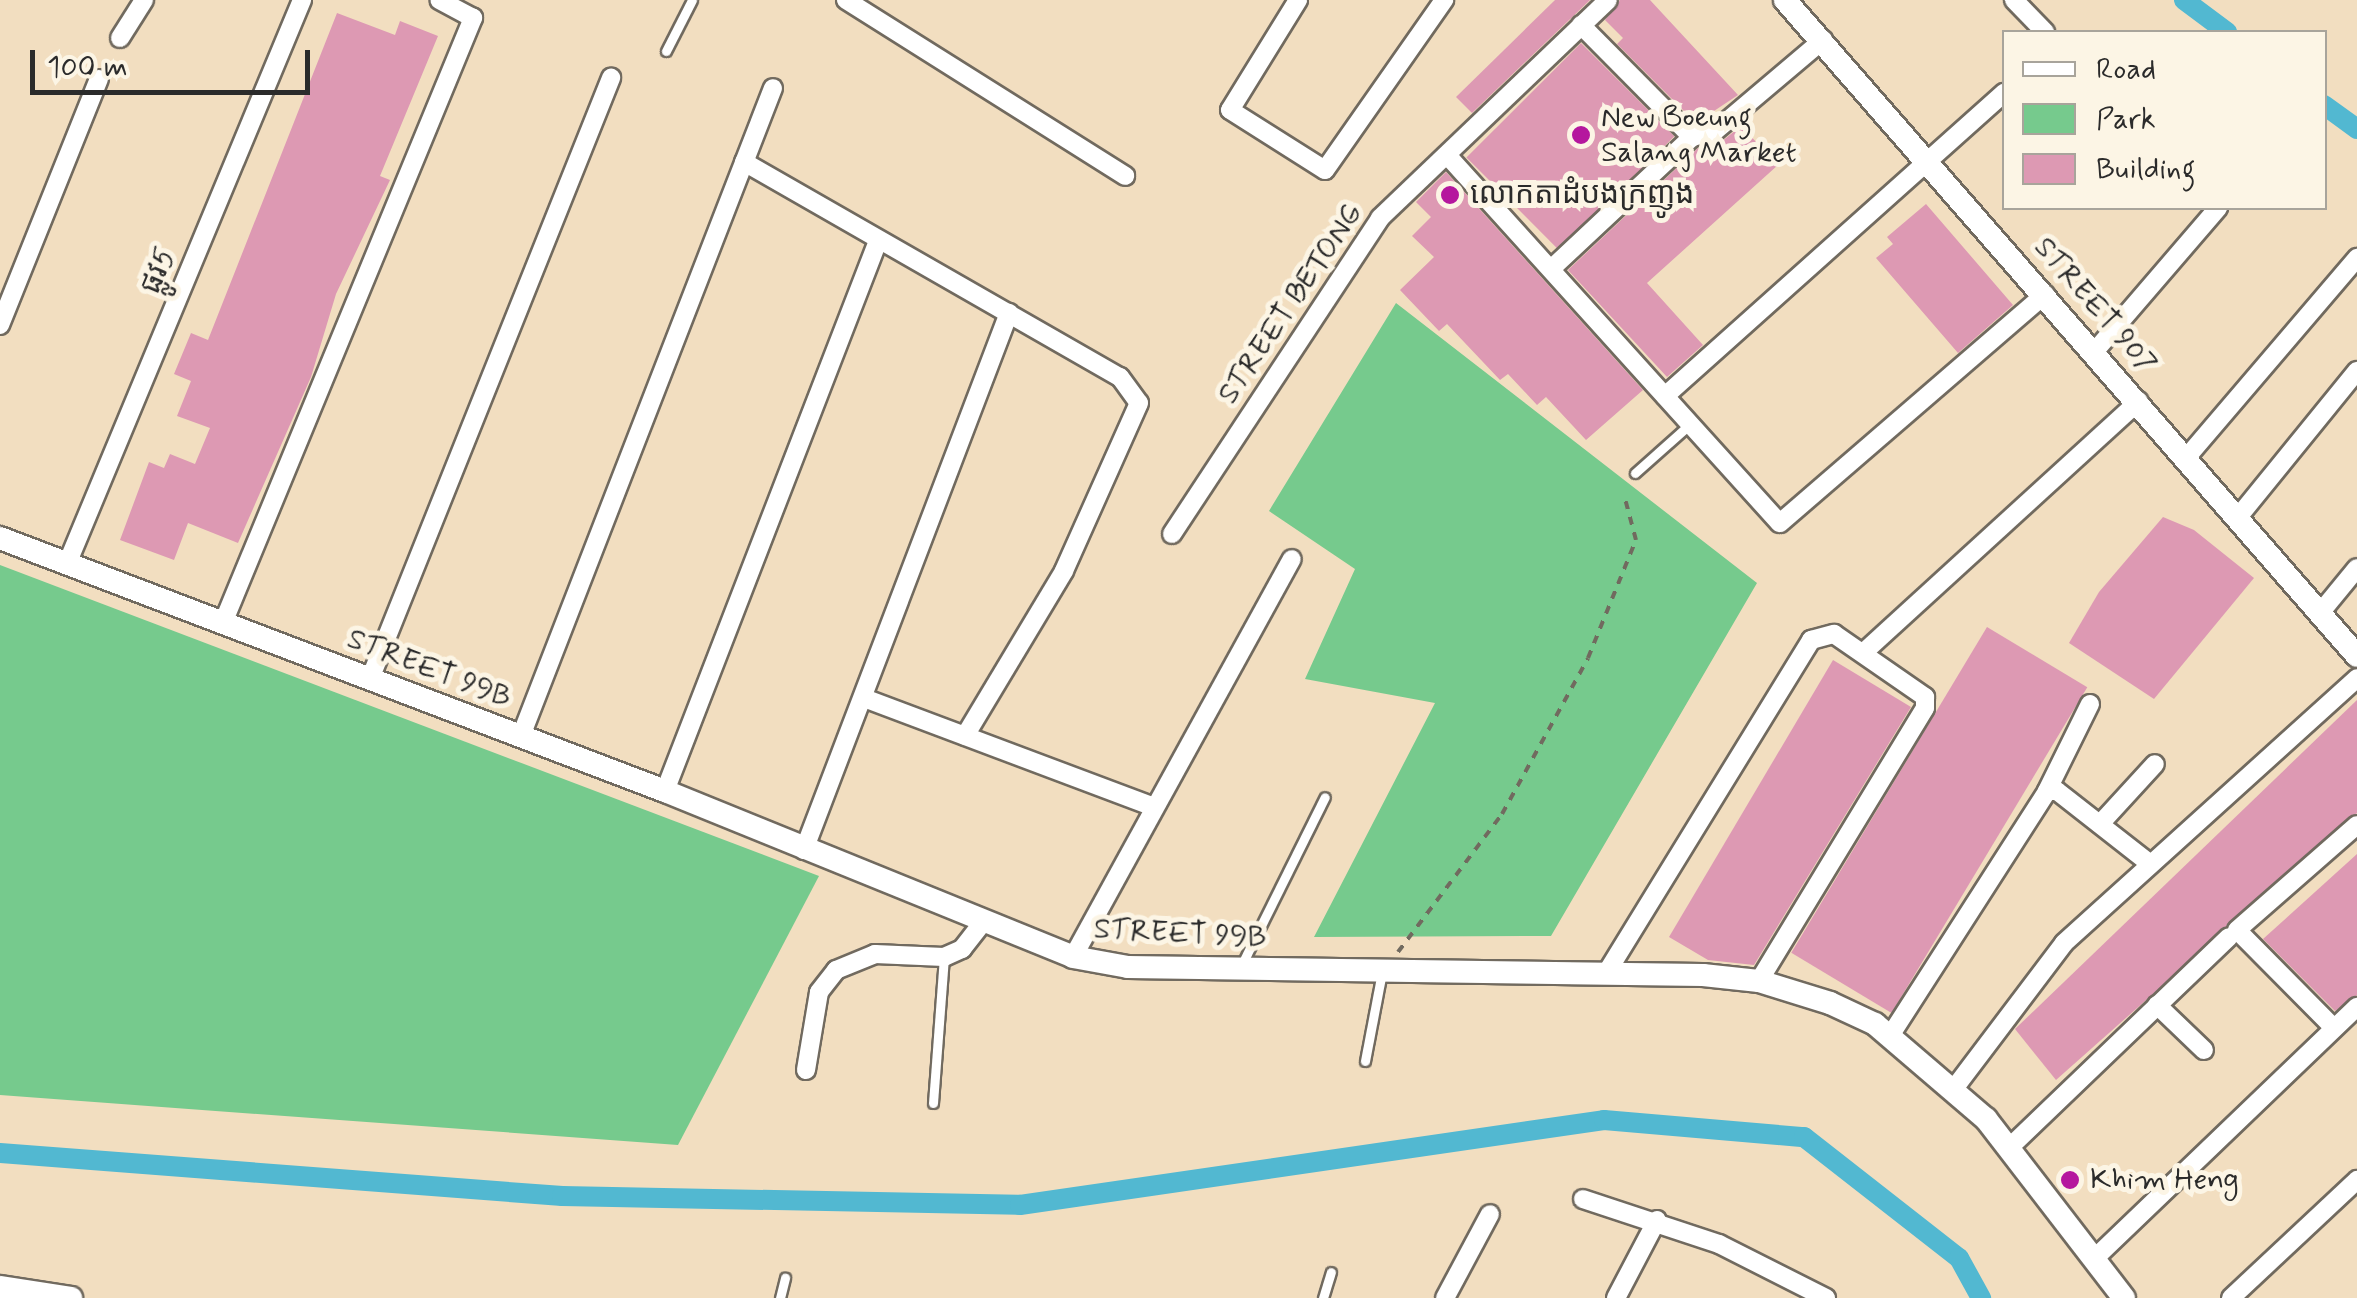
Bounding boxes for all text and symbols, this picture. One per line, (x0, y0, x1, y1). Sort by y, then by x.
scale bar (35, 30, 315, 92)
legend (2002, 30, 2327, 210)
text: 100 m (47, 48, 128, 87)
text: Road (2096, 50, 2156, 89)
place label: New Boeung Salang Market (1601, 100, 1800, 170)
text: Park (2096, 100, 2156, 139)
marker: New Boeung Salang Market (1570, 124, 1592, 146)
text: Building (2096, 150, 2195, 189)
place label: លោកតាដំបងក្រញូង (1470, 177, 1694, 213)
marker: លោកតាដំបងក្រញូង (1439, 184, 1461, 206)
street label: STREET BETONG (1210, 196, 1372, 412)
street label: STREET 907 (2026, 230, 2164, 382)
street label: ផ្លូវ5 (133, 242, 185, 300)
street label: STREET 99B (342, 621, 516, 717)
street label: STREET 99B (1093, 912, 1267, 956)
place label: Khim Heng (2090, 1162, 2239, 1198)
marker: Khim Heng (2059, 1169, 2081, 1191)

